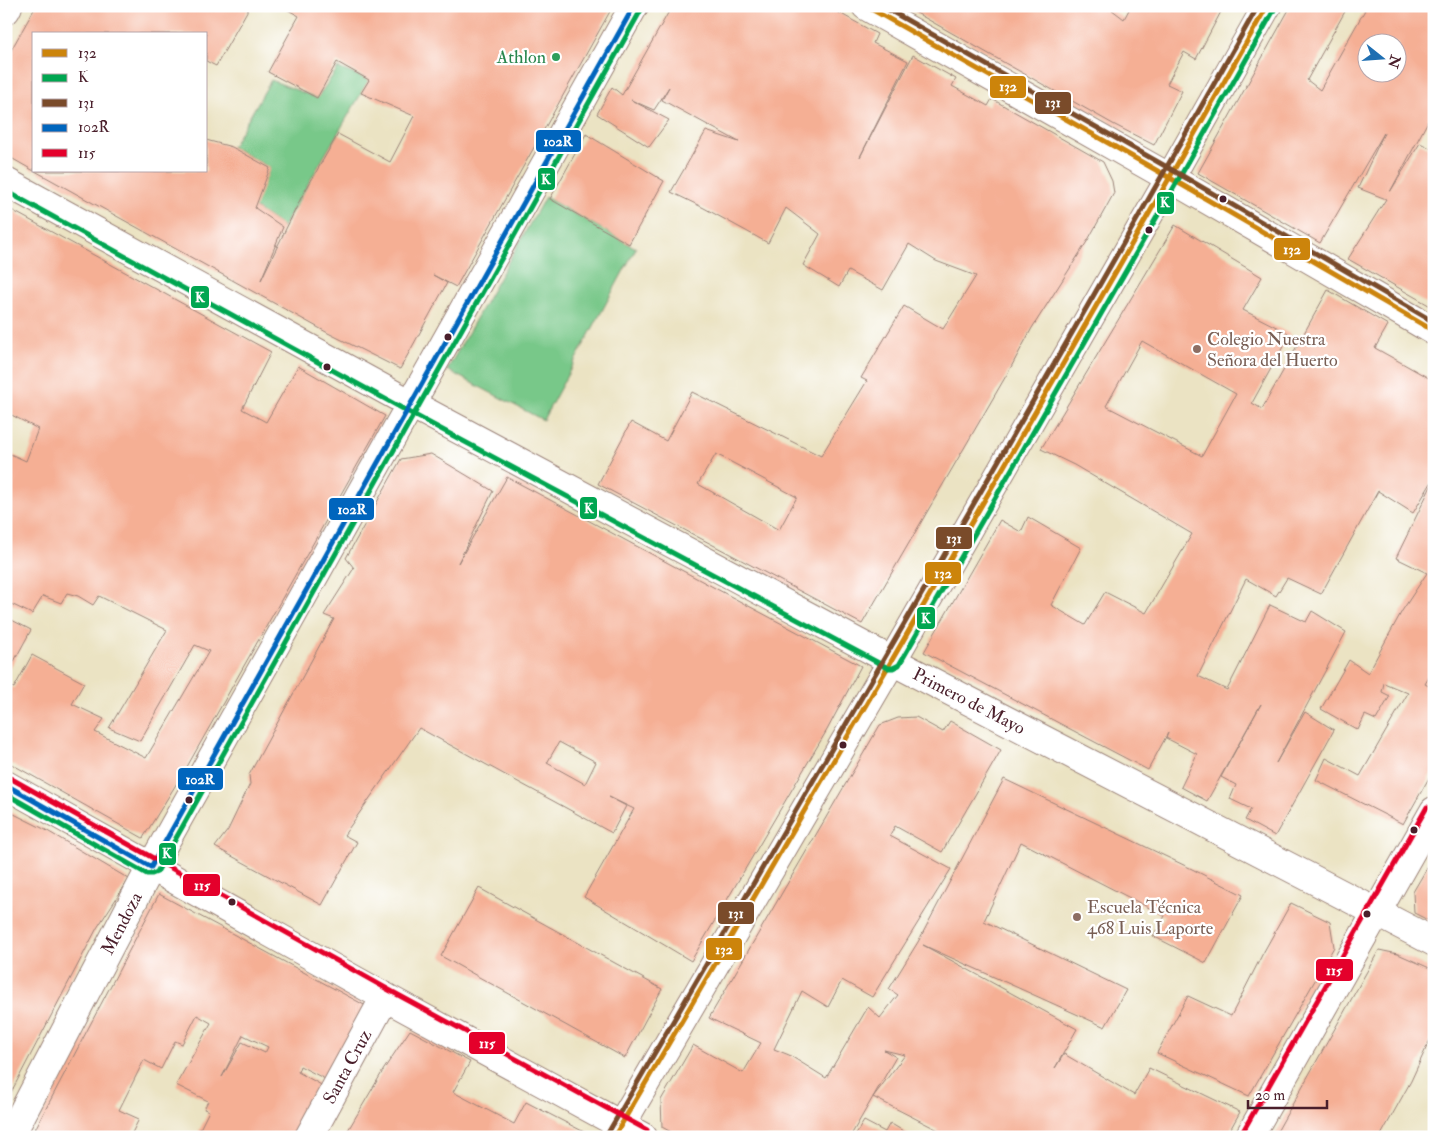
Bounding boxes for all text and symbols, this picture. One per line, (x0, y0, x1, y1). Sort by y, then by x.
legend (32, 32, 208, 172)
north arrow (1358, 32, 1408, 82)
text: 132 (78, 44, 97, 63)
place label: Athlon (496, 46, 546, 69)
marker: Athlon (550, 51, 562, 63)
text: N (1384, 52, 1404, 71)
text: K (78, 68, 89, 87)
line badge: 132 (989, 75, 1027, 99)
text: 132 (999, 78, 1017, 95)
line badge: 131 (1034, 91, 1072, 115)
text: 131 (78, 94, 94, 113)
text: 131 (1045, 94, 1061, 111)
text: 102R (78, 118, 111, 137)
line badge: 102R (535, 129, 582, 153)
text: 102R (543, 133, 574, 150)
text: 115 (78, 144, 96, 163)
line badge: K (537, 167, 556, 191)
text: K (541, 171, 552, 188)
line badge: K (1156, 191, 1175, 215)
text: K (1160, 194, 1171, 211)
unlabelled marker (1218, 194, 1228, 204)
unlabelled marker (1144, 225, 1154, 235)
line badge: 132 (1273, 237, 1311, 261)
text: 132 (1283, 241, 1301, 258)
line badge: K (190, 285, 210, 309)
text: K (195, 289, 206, 306)
place label: Colegio Nuestra Señora del Huerto (1207, 328, 1338, 372)
unlabelled marker (443, 332, 453, 342)
marker: Colegio Nuestra Señora del Huerto (1191, 343, 1203, 355)
unlabelled marker (322, 362, 332, 372)
line badge: K (579, 496, 598, 520)
line badge: 102R (328, 497, 375, 521)
text: K (584, 500, 595, 517)
text: 102R (337, 501, 368, 518)
line badge: 131 (935, 526, 973, 550)
text: 131 (946, 530, 962, 547)
line badge: 132 (924, 561, 962, 585)
text: 132 (934, 565, 952, 582)
line badge: K (916, 606, 936, 630)
text: K (921, 610, 932, 627)
street label: Primero de Mayo (909, 662, 1030, 740)
unlabelled marker (838, 740, 848, 750)
line badge: 102R (177, 767, 224, 791)
text: 102R (185, 771, 216, 788)
unlabelled marker (184, 795, 194, 805)
unlabelled marker (1409, 825, 1419, 835)
line badge: K (158, 842, 177, 866)
text: K (162, 845, 173, 862)
line badge: 115 (182, 873, 221, 897)
text: 115 (194, 877, 211, 894)
street label: Mendoza (96, 888, 148, 959)
place label: Escuela Técnica 468 Luis Laporte (1087, 896, 1214, 940)
unlabelled marker (227, 897, 237, 907)
line badge: 131 (717, 901, 755, 925)
text: 131 (728, 905, 744, 922)
unlabelled marker (1362, 909, 1372, 919)
marker: Escuela Técnica 468 Luis Laporte (1071, 911, 1083, 923)
line badge: 132 (705, 937, 743, 961)
text: 132 (715, 941, 733, 958)
line badge: 115 (1315, 958, 1354, 982)
text: 115 (1326, 962, 1343, 979)
street label: Santa Cruz (318, 1025, 377, 1108)
line badge: 115 (468, 1031, 506, 1055)
text: 115 (479, 1035, 496, 1052)
scale bar (1248, 1078, 1326, 1110)
text: 20 m (1255, 1086, 1285, 1105)

